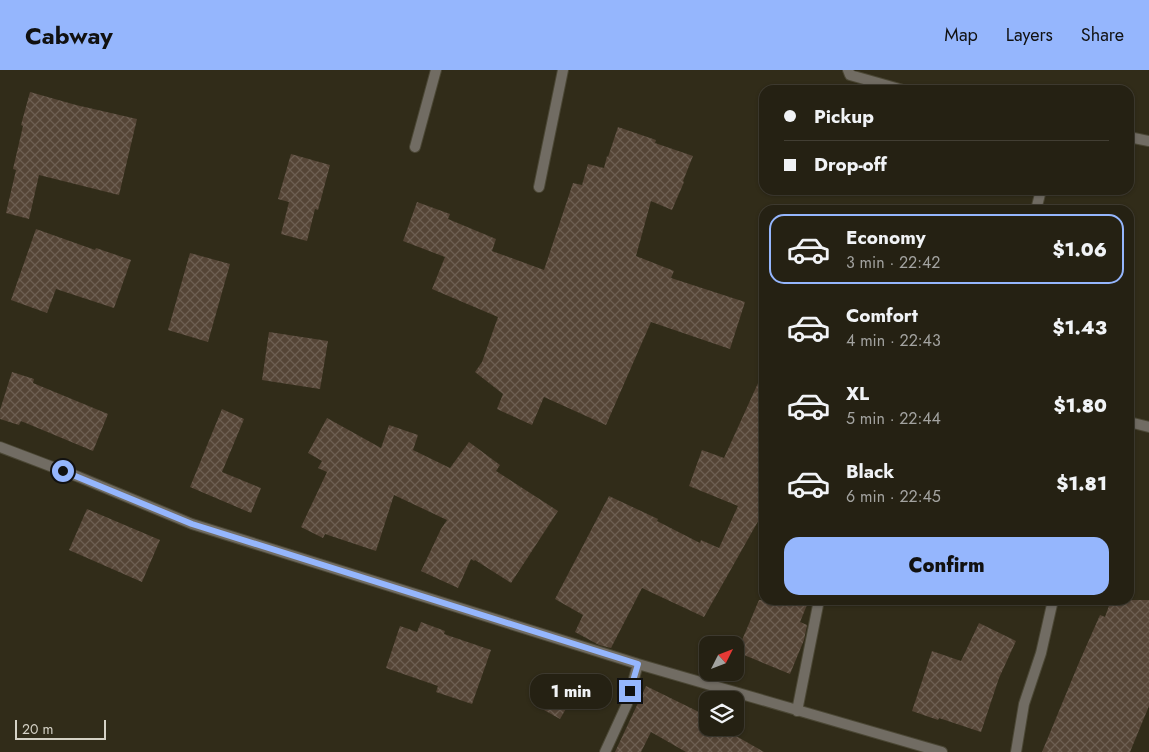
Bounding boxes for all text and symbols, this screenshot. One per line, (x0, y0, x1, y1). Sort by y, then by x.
text: Cabway (25, 18, 113, 53)
text: Map (944, 22, 978, 48)
text: Layers (1006, 22, 1053, 48)
text: Share (1081, 22, 1124, 48)
text: Pickup (814, 103, 874, 130)
text: Drop-off (814, 151, 887, 178)
text: Economy (846, 224, 926, 251)
icon: car (786, 227, 831, 272)
text: $1.06 (1053, 236, 1107, 263)
text: 3 min · 22:42 (846, 251, 940, 274)
text: Comfort (846, 302, 918, 329)
icon: car (786, 305, 831, 350)
text: $1.43 (1053, 314, 1107, 341)
text: 4 min · 22:43 (846, 329, 941, 352)
text: XL (846, 380, 869, 407)
icon: car (786, 383, 831, 428)
text: $1.80 (1053, 392, 1107, 419)
text: 5 min · 22:44 (846, 407, 941, 430)
text: Black (846, 458, 894, 485)
route start (52, 460, 74, 482)
icon: car (786, 461, 831, 506)
text: $1.81 (1056, 470, 1107, 497)
text: 6 min · 22:45 (846, 485, 941, 508)
button: Confirm (784, 537, 1109, 595)
north arrow (699, 636, 744, 681)
map controls (699, 636, 744, 736)
callout: 1 min (530, 674, 612, 708)
text: 1 min (551, 680, 591, 703)
route end (619, 680, 641, 702)
button: layers (699, 691, 744, 736)
scale bar (15, 717, 106, 740)
text: 20 m (22, 719, 54, 739)

